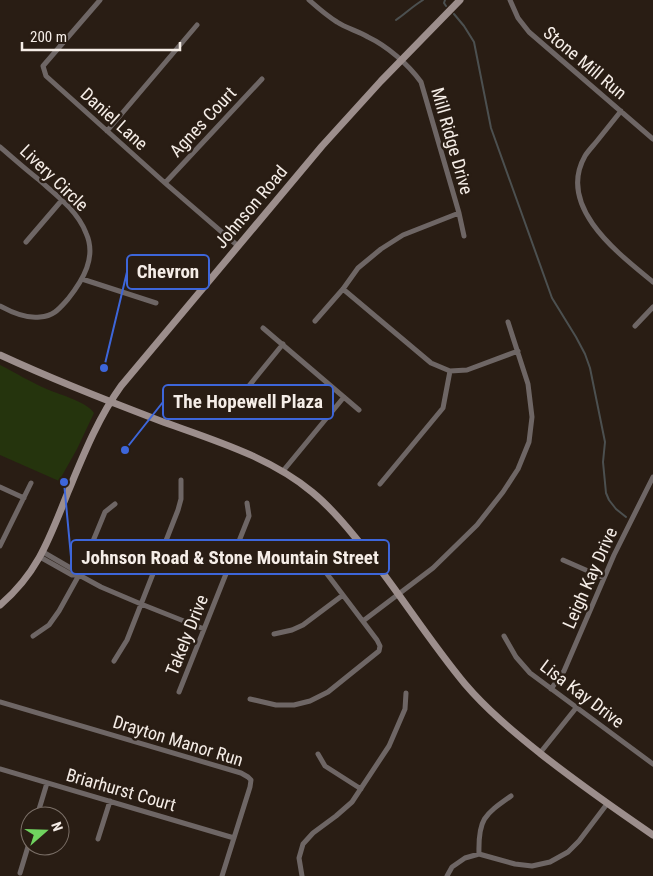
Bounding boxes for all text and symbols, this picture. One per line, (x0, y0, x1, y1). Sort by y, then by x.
scale bar (22, 20, 180, 52)
street label: Stone Mill Run (540, 22, 631, 103)
text: 200 m (30, 28, 67, 46)
street label: Agnes Court (165, 82, 240, 161)
street label: Daniel Lane (77, 83, 152, 154)
street label: Mill Ridge Drive (427, 85, 478, 197)
street label: Livery Circle (16, 140, 93, 215)
street label: Johnson Road (210, 161, 291, 252)
callout: Chevron (127, 255, 209, 289)
text: Chevron (137, 260, 199, 283)
callout: The Hopewell Plaza (163, 385, 333, 419)
text: The Hopewell Plaza (173, 390, 323, 413)
street label: Leigh Kay Drive (558, 524, 621, 632)
callout: Johnson Road & Stone Mountain Street (71, 540, 389, 574)
text: Johnson Road & Stone Mountain Street (81, 546, 379, 569)
street label: Takely Drive (161, 591, 212, 678)
street label: Lisa Kay Drive (536, 655, 628, 732)
street label: Drayton Manor Run (111, 711, 246, 770)
street label: Briarhurst Court (64, 764, 178, 815)
north arrow (20, 806, 70, 856)
text: N (48, 820, 66, 833)

